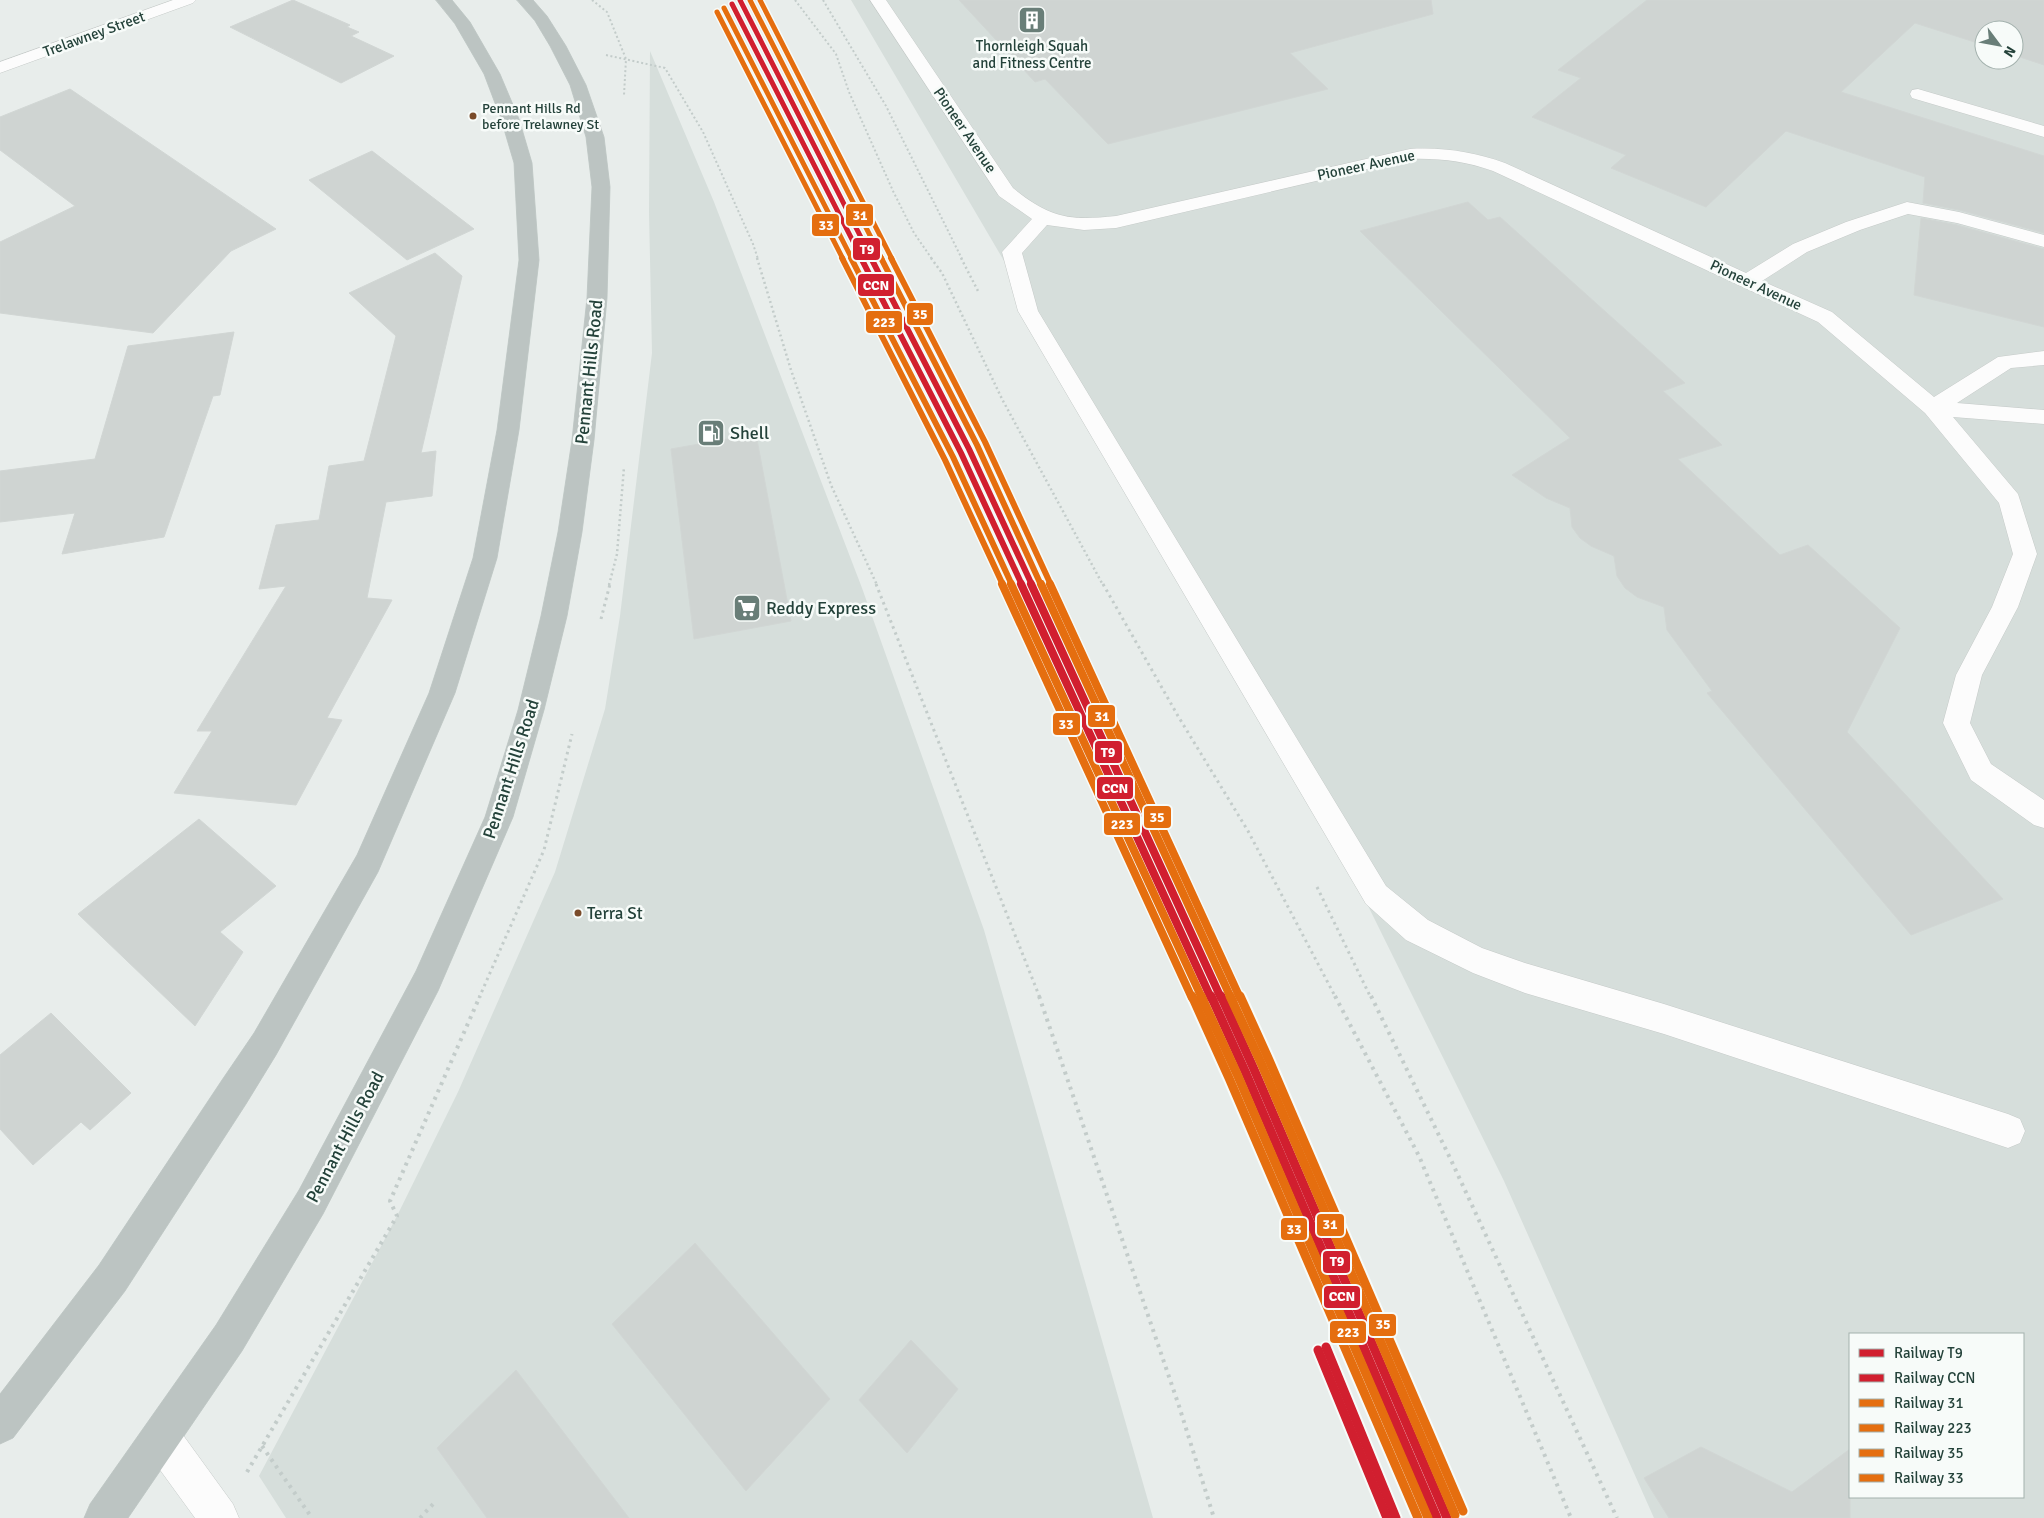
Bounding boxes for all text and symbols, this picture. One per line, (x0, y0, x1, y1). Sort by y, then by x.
building icon: Thornleigh Squah and Fitness Centre (1017, 5, 1047, 35)
street label: Trelawney Street (41, 7, 147, 61)
north arrow (1974, 20, 2024, 70)
place label: Thornleigh Squah and Fitness Centre (973, 37, 1091, 72)
text: N (2000, 43, 2019, 60)
street label: Pioneer Avenue (930, 84, 1000, 176)
place label: Pennant Hills Rd before Trelawney St (482, 100, 599, 133)
marker: Pennant Hills Rd before Trelawney St (468, 111, 478, 121)
street label: Pioneer Avenue (1316, 146, 1416, 184)
line badge: 31 (845, 203, 874, 227)
text: 31 (852, 207, 868, 224)
line badge: 33 (811, 213, 840, 237)
text: 33 (818, 217, 834, 234)
line badge: T9 (852, 237, 881, 261)
text: T9 (860, 241, 875, 258)
street label: Pioneer Avenue (1707, 256, 1805, 314)
line badge: CCN (857, 273, 895, 297)
text: CCN (863, 277, 889, 294)
street label: Pennant Hills Road (570, 299, 608, 445)
line badge: 35 (906, 302, 934, 326)
text: 35 (912, 306, 928, 323)
line badge: 223 (865, 310, 903, 334)
text: 223 (873, 314, 895, 331)
fuel station icon: Shell (696, 418, 726, 448)
place label: Shell (730, 422, 769, 444)
supermarket icon: Reddy Express (732, 593, 762, 623)
place label: Reddy Express (766, 597, 876, 619)
street label: Pennant Hills Road (478, 696, 544, 842)
line badge: 31 (1087, 704, 1116, 728)
text: 31 (1094, 708, 1110, 725)
line badge: 33 (1052, 712, 1081, 736)
text: 33 (1058, 716, 1074, 733)
line badge: T9 (1094, 740, 1123, 764)
text: T9 (1101, 744, 1116, 761)
line badge: CCN (1096, 776, 1134, 800)
text: CCN (1102, 780, 1128, 797)
line badge: 35 (1143, 805, 1172, 829)
text: 35 (1149, 809, 1165, 826)
line badge: 223 (1103, 812, 1141, 836)
text: 223 (1111, 816, 1133, 833)
place label: Terra St (587, 903, 643, 924)
marker: Terra St (573, 908, 583, 918)
street label: Pennant Hills Road (301, 1068, 389, 1206)
line badge: 31 (1316, 1213, 1345, 1237)
text: 31 (1322, 1216, 1338, 1233)
line badge: 33 (1280, 1217, 1308, 1241)
text: 33 (1286, 1221, 1302, 1238)
line badge: T9 (1322, 1250, 1351, 1274)
text: T9 (1330, 1253, 1345, 1270)
line badge: CCN (1323, 1285, 1361, 1309)
text: CCN (1329, 1288, 1355, 1305)
line badge: 35 (1368, 1313, 1397, 1337)
text: 35 (1375, 1316, 1391, 1333)
line badge: 223 (1329, 1320, 1367, 1344)
text: 223 (1337, 1324, 1359, 1341)
legend (1849, 1333, 2024, 1498)
text: Railway T9 (1894, 1344, 1963, 1362)
text: Railway CCN (1894, 1369, 1976, 1387)
text: Railway 31 (1894, 1394, 1964, 1412)
text: Railway 223 (1894, 1419, 1972, 1437)
text: Railway 35 (1894, 1444, 1964, 1462)
text: Railway 33 (1894, 1469, 1964, 1487)

